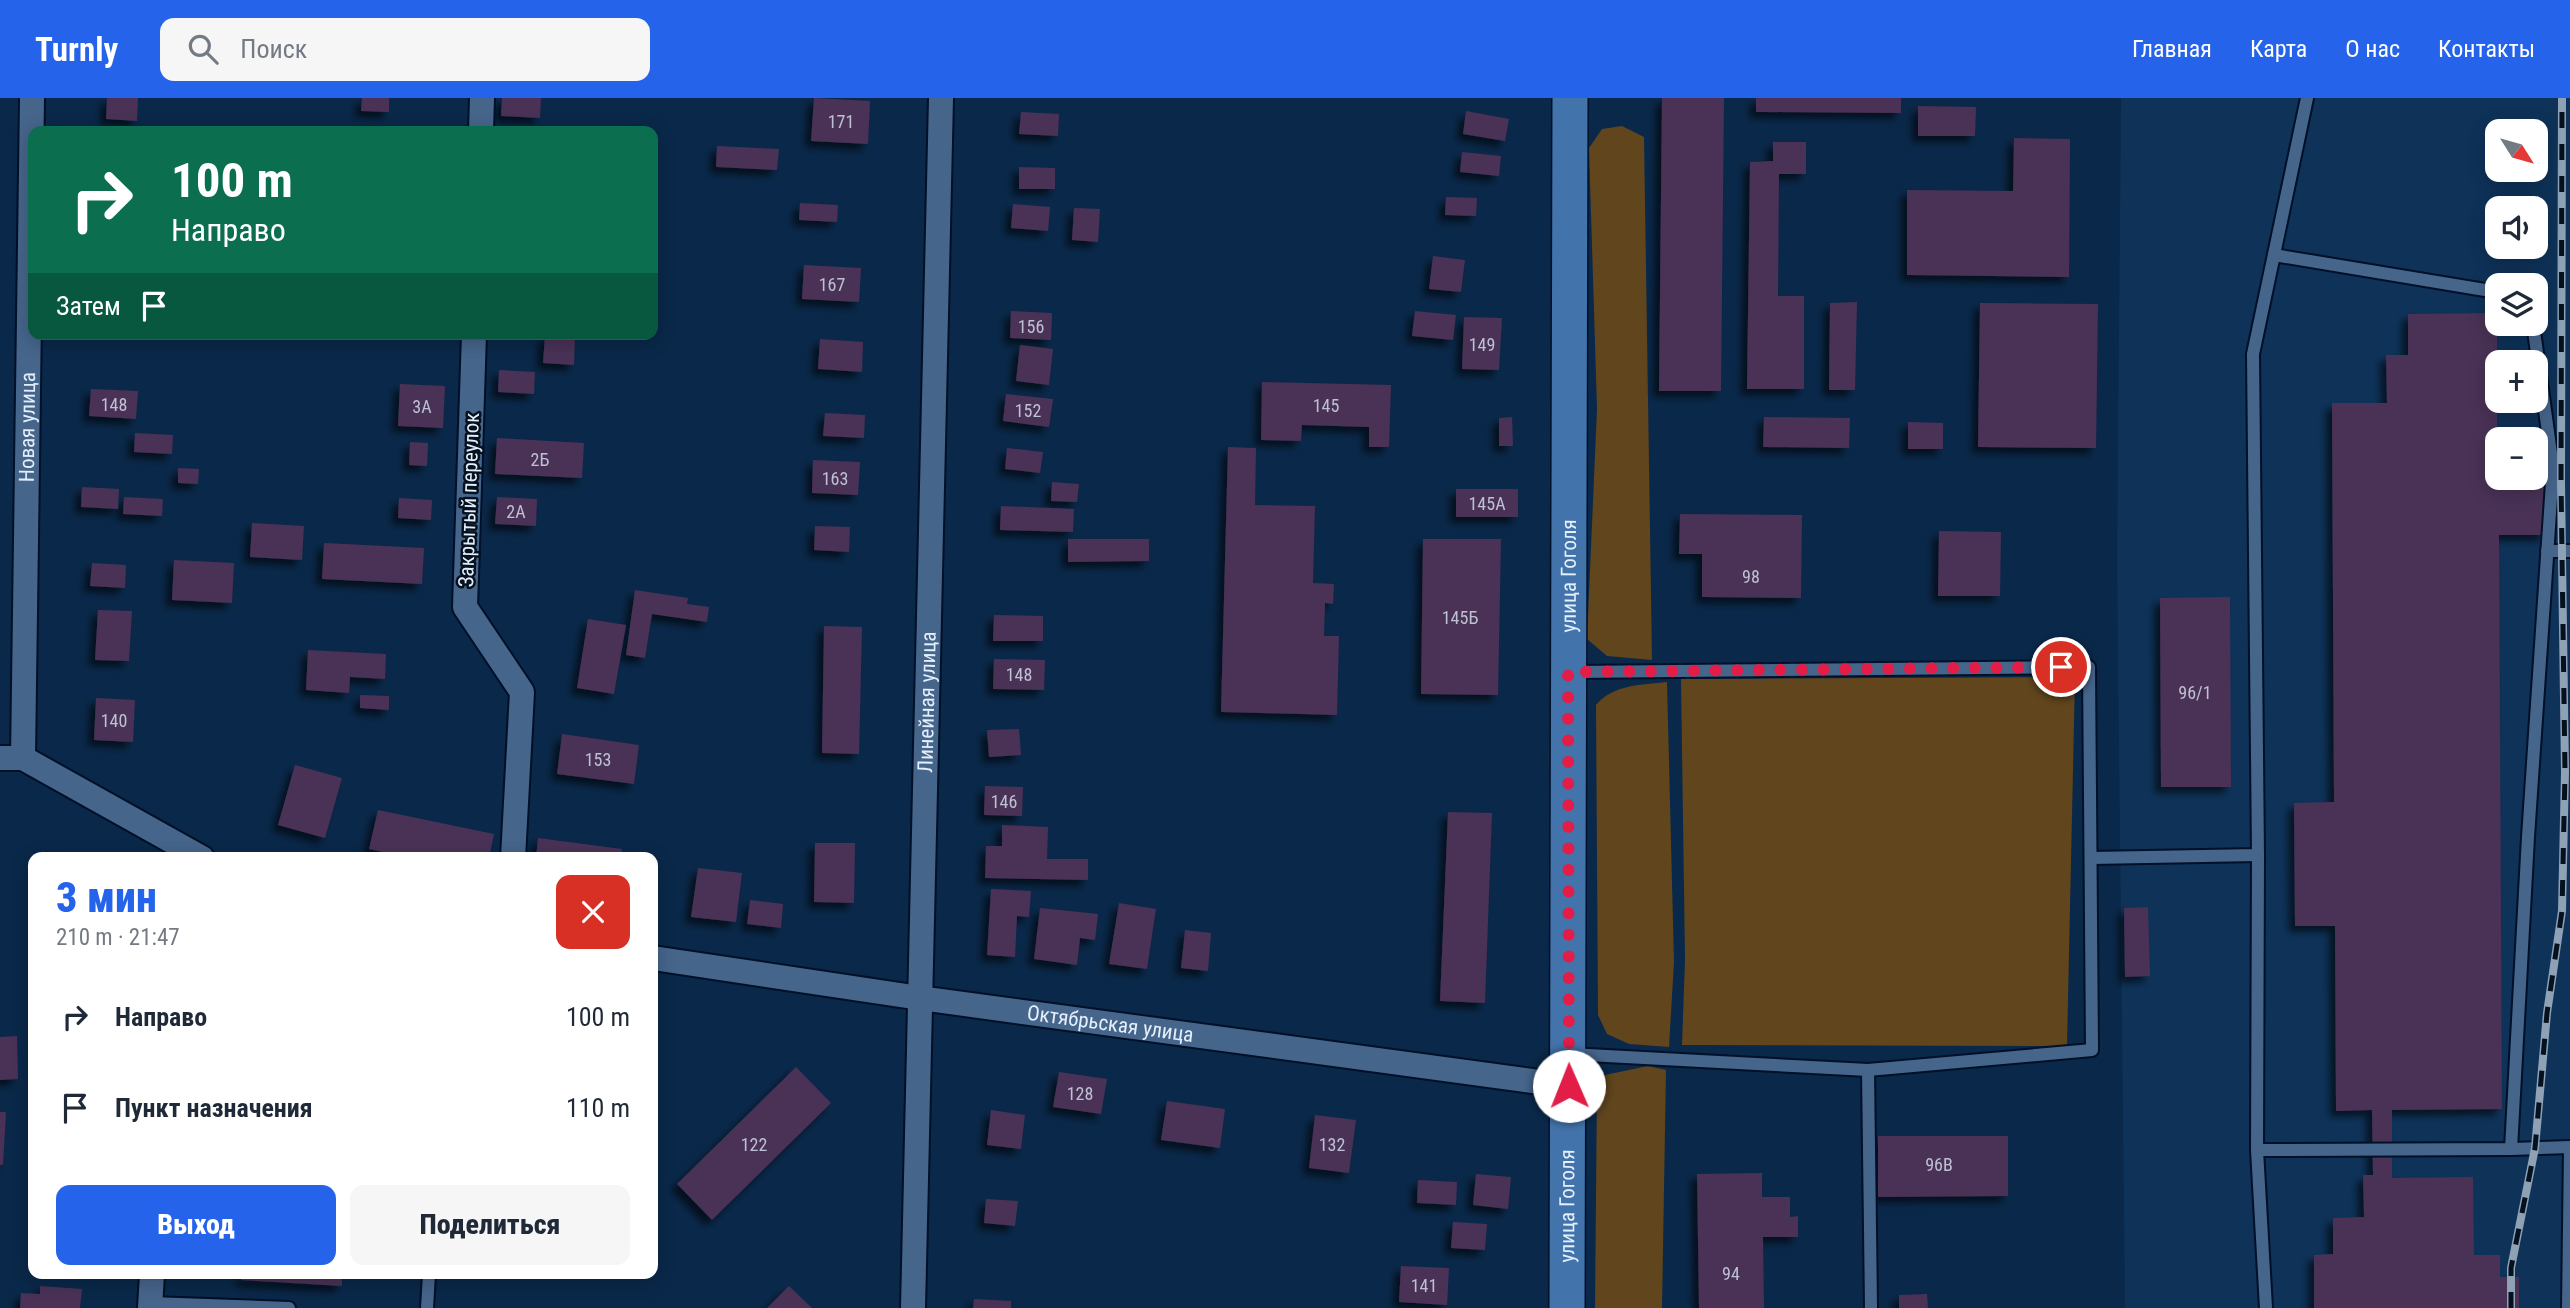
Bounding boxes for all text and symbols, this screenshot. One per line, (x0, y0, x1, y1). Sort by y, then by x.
search box (160, 18, 650, 81)
text: Turnly (35, 30, 118, 69)
icon: search (184, 30, 222, 68)
text: Поиск (240, 34, 307, 64)
text: Главная (2132, 35, 2212, 63)
text: Карта (2250, 35, 2307, 63)
text: О нас (2345, 35, 2400, 63)
text: Контакты (2438, 35, 2535, 63)
house number: 171 (828, 111, 854, 132)
north arrow (2485, 119, 2548, 182)
map controls (2485, 119, 2548, 490)
text: 100 m (171, 152, 293, 209)
icon: right (56, 154, 147, 245)
button: sound (2485, 196, 2548, 259)
text: Направо (171, 211, 286, 249)
button: layers (2485, 273, 2548, 336)
house number: 167 (819, 274, 845, 295)
icon: arrive (135, 287, 173, 325)
text: Затем (56, 291, 121, 321)
house number: 156 (1018, 316, 1044, 337)
house number: 149 (1469, 334, 1495, 355)
button: + (2485, 350, 2548, 413)
street label: Новая улица (15, 372, 40, 482)
house number: 148 (101, 394, 127, 415)
house number: 145 (1313, 395, 1339, 416)
house number: 3А (412, 396, 432, 417)
house number: 152 (1015, 400, 1041, 421)
street label: Закрытый переулок (454, 412, 484, 588)
button: − (2485, 427, 2548, 490)
house number: 2Б (531, 449, 549, 470)
house number: 163 (822, 468, 848, 489)
house number: 145А (1468, 493, 1506, 514)
house number: 2А (506, 501, 526, 522)
street label: улица Гоголя (1557, 519, 1581, 633)
house number: 98 (1742, 566, 1760, 587)
house number: 145Б (1442, 607, 1478, 628)
street label: Линейная улица (913, 631, 941, 773)
pin (2031, 637, 2091, 697)
icon: arrive (2042, 648, 2080, 686)
house number: 148 (1006, 664, 1032, 685)
house number: 96/1 (2178, 682, 2212, 703)
house number: 140 (101, 710, 127, 731)
house number: 153 (585, 749, 611, 770)
house number: 146 (991, 791, 1017, 812)
text: 3 мин (56, 873, 157, 922)
button: close (556, 875, 630, 949)
text: 210 m · 21:47 (56, 924, 180, 951)
icon: right (56, 998, 94, 1036)
street label: Октябрьская улица (1025, 1001, 1195, 1047)
text: Направо (115, 1002, 207, 1032)
text: 100 m (566, 1002, 630, 1032)
position arrow (1532, 1049, 1606, 1123)
house number: 128 (1067, 1083, 1093, 1104)
icon: arrive (56, 1089, 94, 1127)
text: Пункт назначения (115, 1093, 313, 1123)
text: 110 m (566, 1093, 630, 1123)
house number: 122 (741, 1134, 767, 1155)
house number: 132 (1319, 1134, 1345, 1155)
street label: улица Гоголя (1555, 1149, 1579, 1263)
house number: 96В (1925, 1154, 1953, 1175)
button: Выход (56, 1185, 336, 1265)
button: Поделиться (350, 1185, 630, 1265)
house number: 94 (1722, 1263, 1740, 1284)
house number: 141 (1411, 1275, 1437, 1296)

